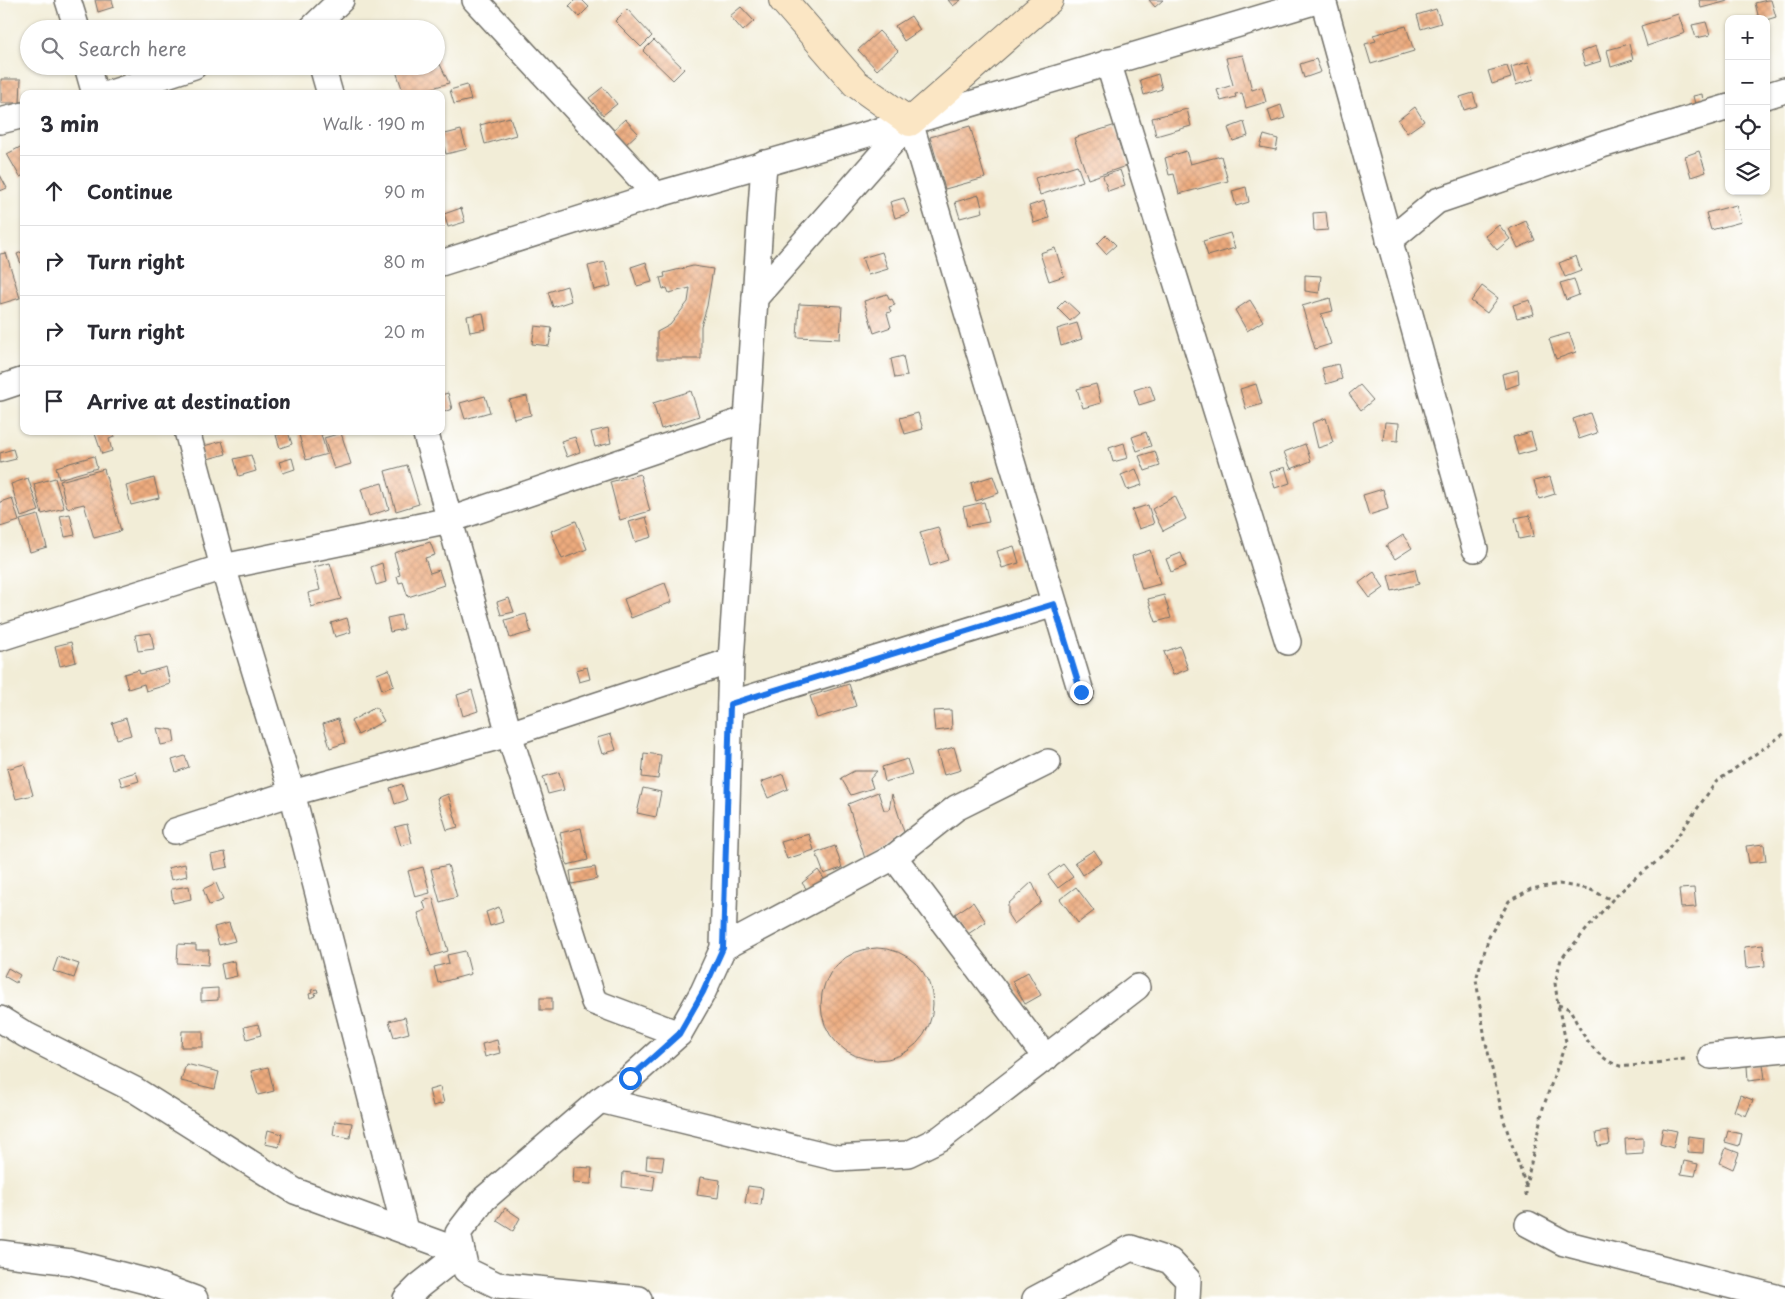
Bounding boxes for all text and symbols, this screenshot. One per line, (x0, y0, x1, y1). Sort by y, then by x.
map controls (1725, 15, 1770, 195)
button: + (1725, 15, 1770, 60)
search box (20, 20, 445, 75)
icon: search (38, 34, 66, 62)
text: Search here (78, 34, 187, 62)
button: − (1725, 60, 1770, 105)
button: locate (1725, 105, 1770, 150)
text: 3 min (40, 107, 99, 139)
text: Walk · 190 m (323, 111, 425, 135)
button: layers (1725, 150, 1770, 195)
icon: ahead (40, 177, 68, 205)
text: Continue (87, 177, 173, 205)
text: 90 m (384, 179, 425, 203)
icon: right (40, 247, 68, 275)
text: Turn right (87, 247, 185, 275)
text: 80 m (383, 249, 425, 273)
icon: right (40, 317, 68, 345)
text: Turn right (87, 317, 185, 345)
text: 20 m (384, 319, 425, 343)
icon: arrive (40, 387, 68, 415)
text: Arrive at destination (87, 387, 291, 415)
route end (1070, 681, 1093, 704)
route start (619, 1067, 642, 1090)

